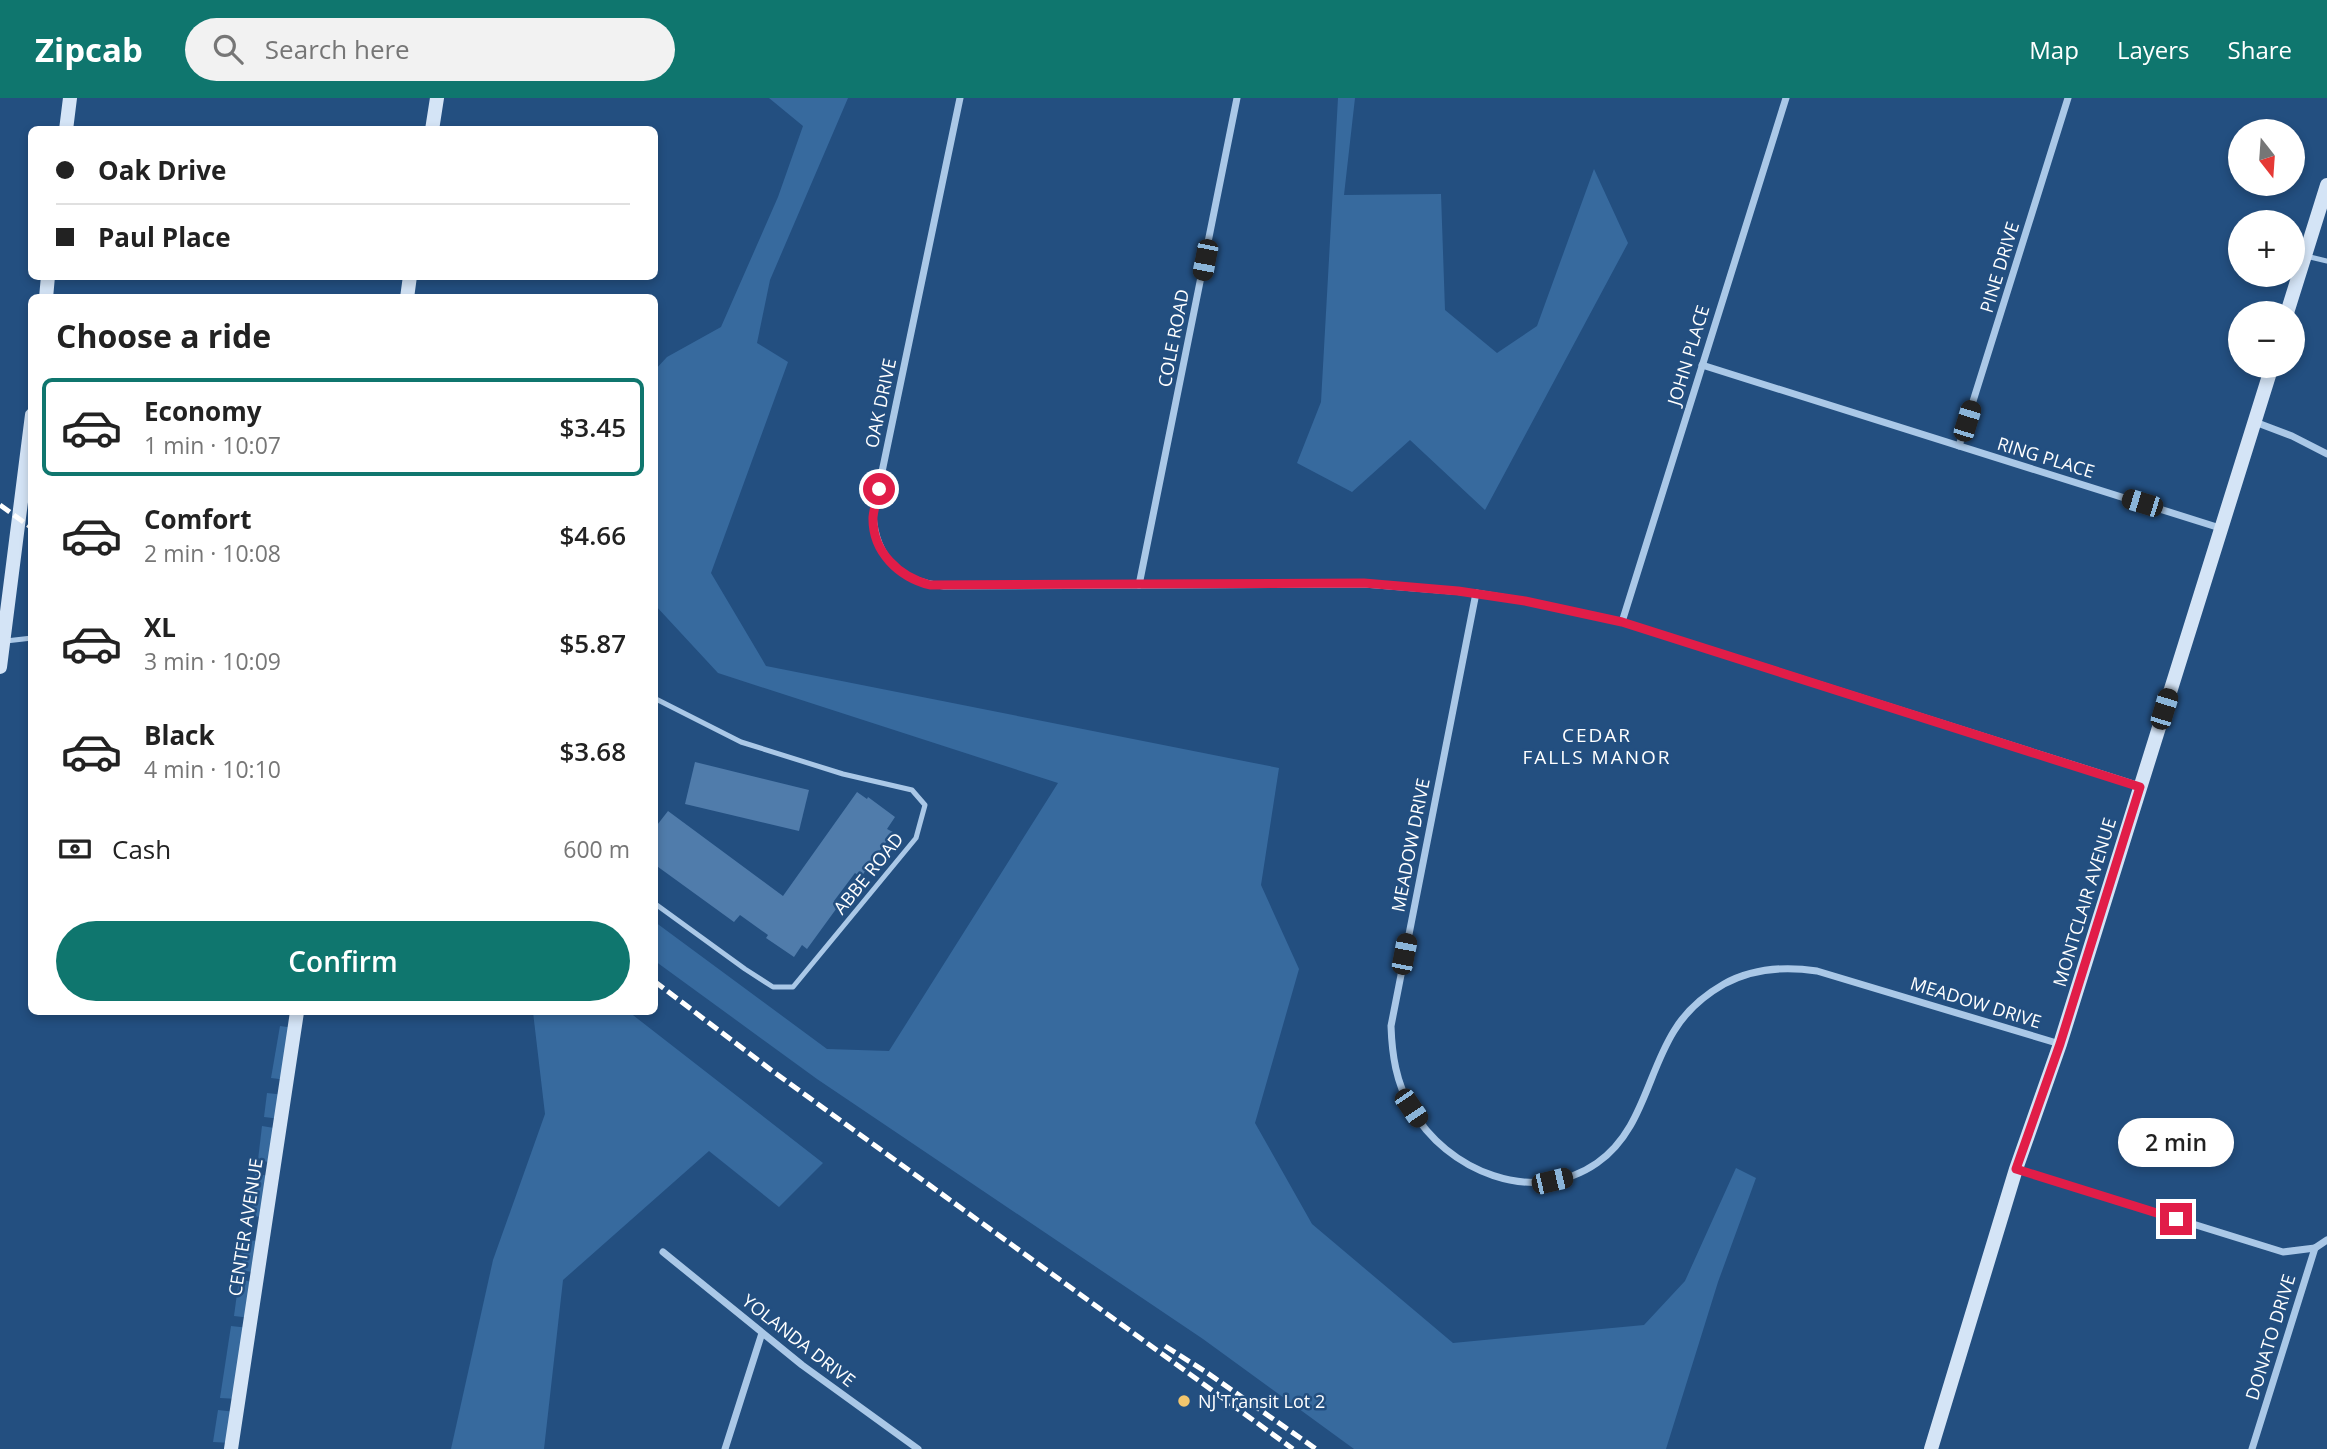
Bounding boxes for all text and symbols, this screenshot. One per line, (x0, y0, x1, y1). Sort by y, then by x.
search box (185, 18, 675, 81)
text: Zipcab (35, 27, 143, 72)
icon: search (209, 30, 247, 68)
text: Search here (265, 31, 410, 67)
text: Map (2029, 33, 2079, 66)
text: Layers (2117, 33, 2190, 66)
text: Share (2228, 33, 2292, 66)
north arrow (2228, 119, 2305, 196)
map controls (2228, 119, 2305, 378)
text: Oak Drive (98, 152, 226, 188)
button: + (2228, 210, 2305, 287)
text: Paul Place (98, 219, 231, 255)
street label: PINE DRIVE (1974, 219, 2024, 315)
car (1191, 237, 1220, 283)
street label: COLE ROAD (1152, 287, 1194, 389)
button: − (2228, 301, 2305, 378)
street label: JOHN PLACE (1661, 302, 1715, 410)
text: Choose a ride (56, 314, 271, 357)
street label: OAK DRIVE (859, 356, 901, 450)
text: Economy (144, 393, 262, 429)
icon: car (60, 396, 123, 459)
car (1951, 398, 1984, 444)
text: $3.45 (559, 409, 626, 445)
text: 1 min · 10:07 (144, 429, 281, 461)
street label: RING PLACE (1994, 431, 2098, 483)
route start (863, 473, 895, 505)
car (2119, 487, 2166, 519)
text: Comfort (144, 501, 251, 537)
icon: car (60, 504, 123, 567)
text: $4.66 (559, 517, 626, 553)
text: 2 min · 10:08 (144, 537, 281, 569)
text: XL (144, 609, 176, 645)
icon: car (60, 612, 123, 675)
text: $5.87 (559, 625, 626, 661)
text: 3 min · 10:09 (144, 645, 281, 677)
car (2148, 686, 2181, 732)
text: Black (144, 717, 215, 753)
icon: car (60, 720, 123, 783)
district label: CEDAR FALLS MANOR (1523, 722, 1671, 770)
text: $3.68 (559, 733, 626, 769)
text: 4 min · 10:10 (144, 753, 281, 785)
street label: MEADOW DRIVE (1385, 776, 1435, 914)
street label: MONTCLAIR AVENUE (2047, 815, 2121, 989)
street label: ABBE ROAD (828, 827, 908, 919)
icon: cash (56, 830, 94, 868)
text: Cash (112, 831, 171, 867)
text: 600 m (563, 833, 630, 865)
button: Confirm (56, 921, 630, 1001)
car (1390, 931, 1419, 977)
street label: MEADOW DRIVE (1908, 971, 2044, 1033)
car (1391, 1085, 1432, 1131)
callout: 2 min (2118, 1118, 2234, 1166)
text: 2 min (2145, 1126, 2207, 1158)
street label: CENTER AVENUE (222, 1156, 268, 1298)
car (1530, 1166, 1575, 1196)
route end (2160, 1203, 2192, 1235)
street label: DONATO DRIVE (2239, 1271, 2301, 1403)
street label: YOLANDA DRIVE (737, 1288, 861, 1392)
place label: NJ Transit Lot 2 (1198, 1389, 1325, 1413)
marker: NJ Transit Lot 2 (1176, 1393, 1192, 1409)

